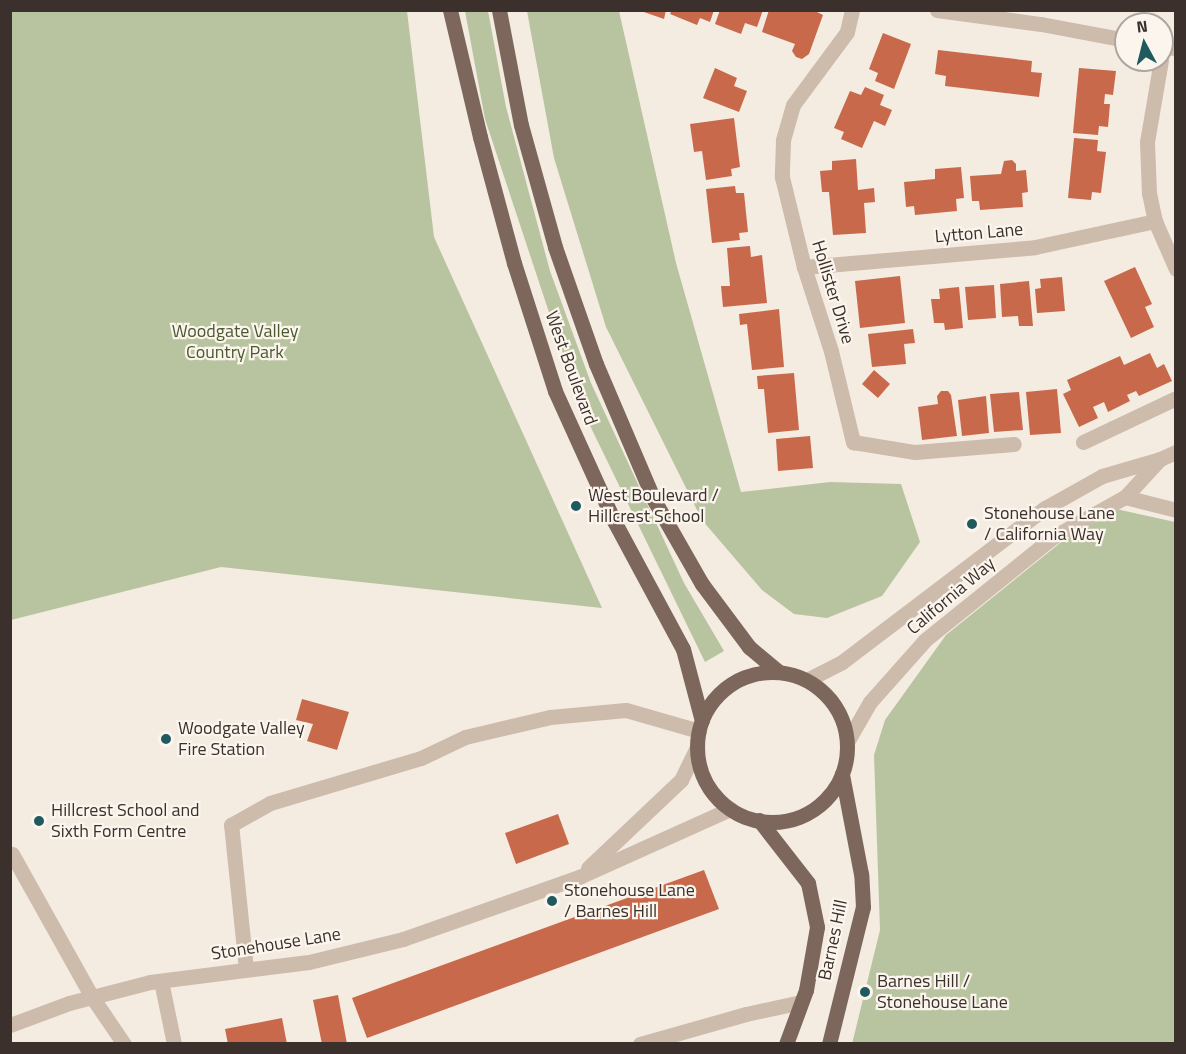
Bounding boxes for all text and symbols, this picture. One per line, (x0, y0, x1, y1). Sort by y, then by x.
north arrow (1114, 12, 1174, 72)
text: N (1135, 14, 1149, 39)
street label: Lytton Lane (934, 218, 1024, 248)
street label: Hollister Drive (807, 238, 859, 346)
street label: West Boulevard (540, 308, 602, 428)
park label: Woodgate Valley Country Park (172, 321, 298, 364)
place label: West Boulevard / Hillcrest School (588, 485, 719, 528)
marker: West Boulevard / Hillcrest School (569, 499, 583, 513)
place label: Stonehouse Lane / California Way (984, 503, 1115, 546)
marker: Stonehouse Lane / California Way (965, 517, 979, 531)
street label: California Way (903, 553, 999, 639)
place label: Woodgate Valley Fire Station (178, 718, 305, 760)
marker: Woodgate Valley Fire Station (159, 732, 173, 746)
place label: Hillcrest School and Sixth Form Centre (51, 800, 200, 842)
marker: Hillcrest School and Sixth Form Centre (32, 814, 46, 828)
place label: Stonehouse Lane / Barnes Hill (564, 880, 695, 922)
marker: Stonehouse Lane / Barnes Hill (545, 894, 559, 908)
street label: Barnes Hill (814, 898, 852, 982)
street label: Stonehouse Lane (210, 923, 342, 965)
place label: Barnes Hill / Stonehouse Lane (877, 971, 1008, 1014)
marker: Barnes Hill / Stonehouse Lane (858, 985, 872, 999)

